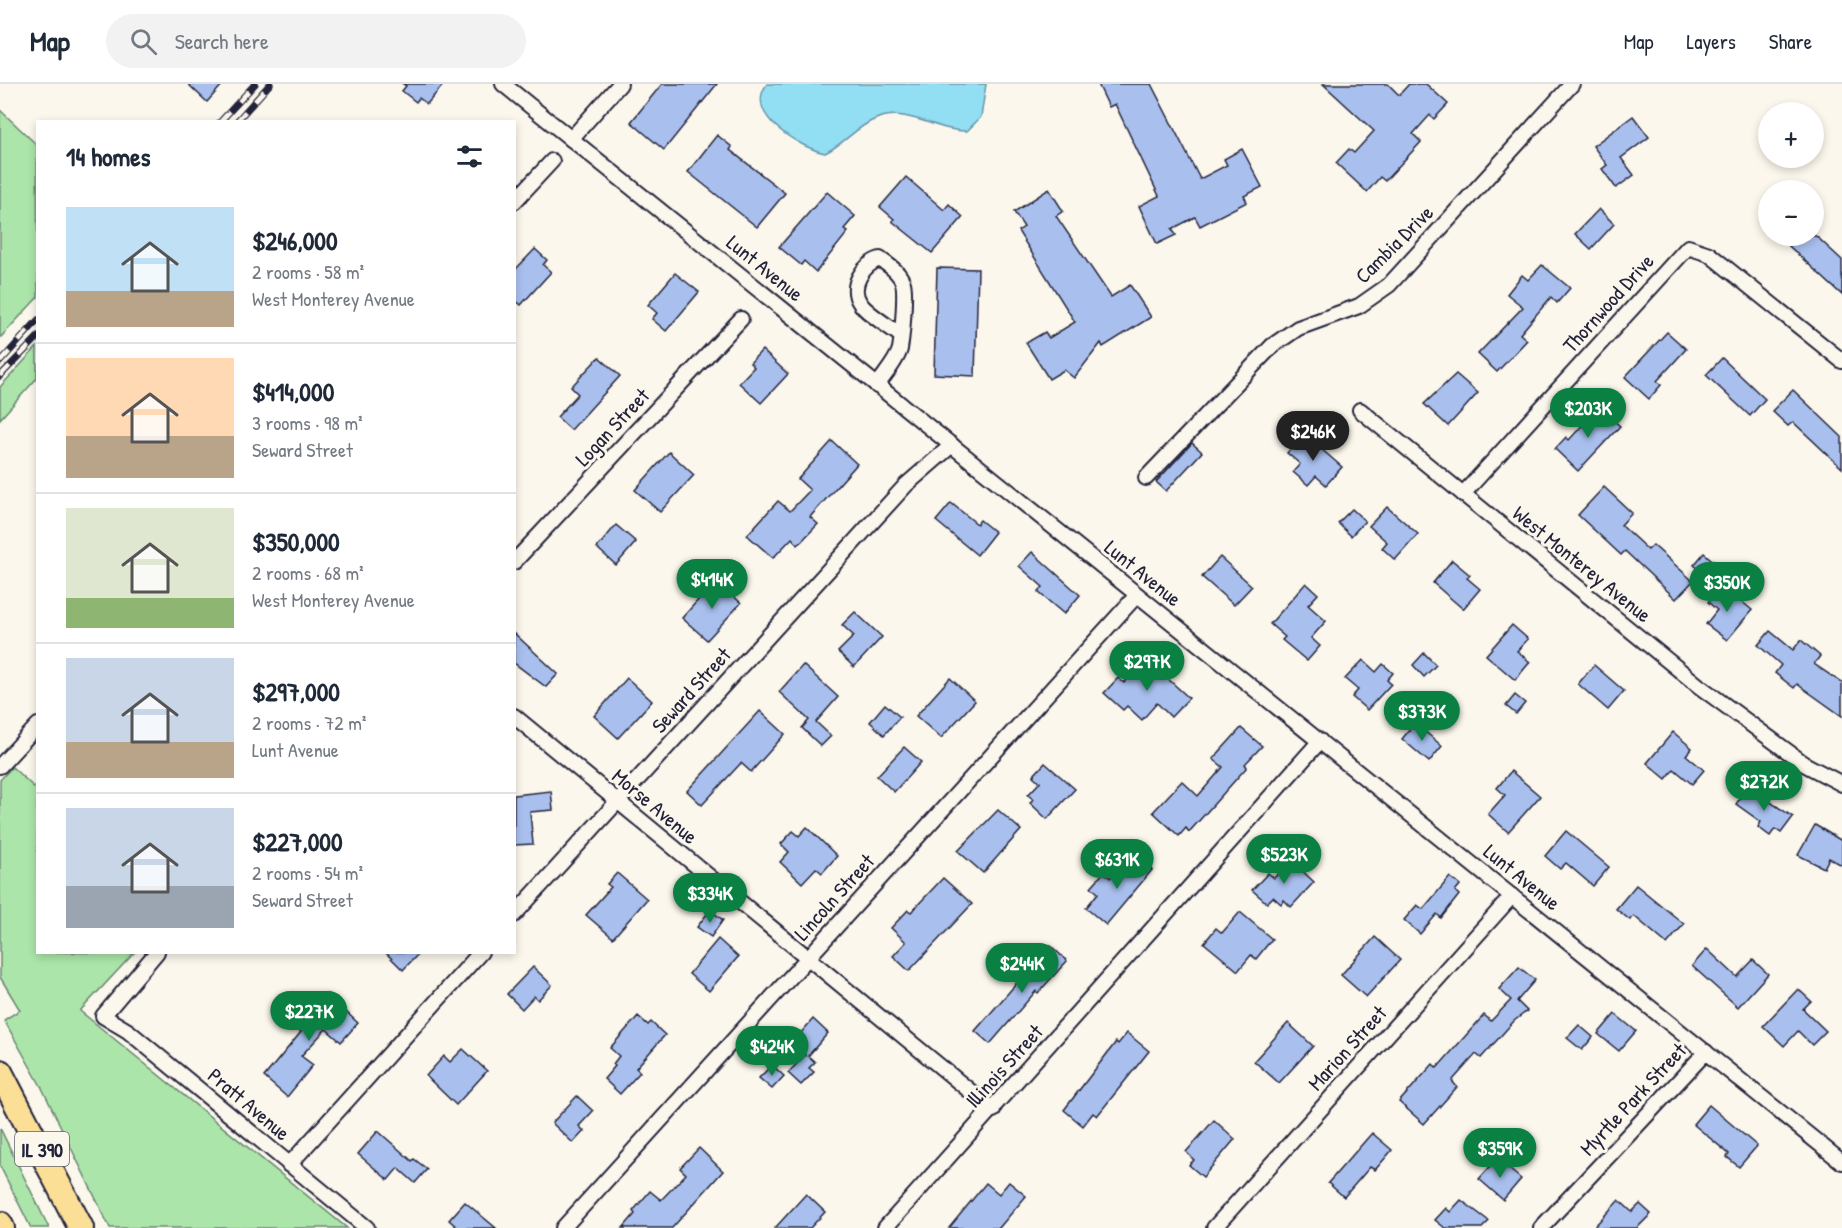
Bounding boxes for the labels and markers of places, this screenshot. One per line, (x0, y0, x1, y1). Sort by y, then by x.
pin: $203K (1546, 388, 1630, 439)
pin: $246K (1271, 411, 1355, 462)
pin: $414K (670, 559, 754, 610)
pin: $350K (1685, 562, 1769, 613)
pin: $297K (1105, 641, 1189, 692)
pin: $373K (1380, 691, 1464, 742)
pin: $272K (1722, 761, 1806, 812)
pin: $523K (1242, 834, 1326, 885)
pin: $631K (1075, 839, 1159, 890)
pin: $334K (668, 873, 752, 924)
pin: $244K (980, 943, 1064, 994)
pin: $227K (267, 991, 351, 1042)
pin: $424K (730, 1026, 814, 1077)
pin: $359K (1458, 1128, 1542, 1179)

